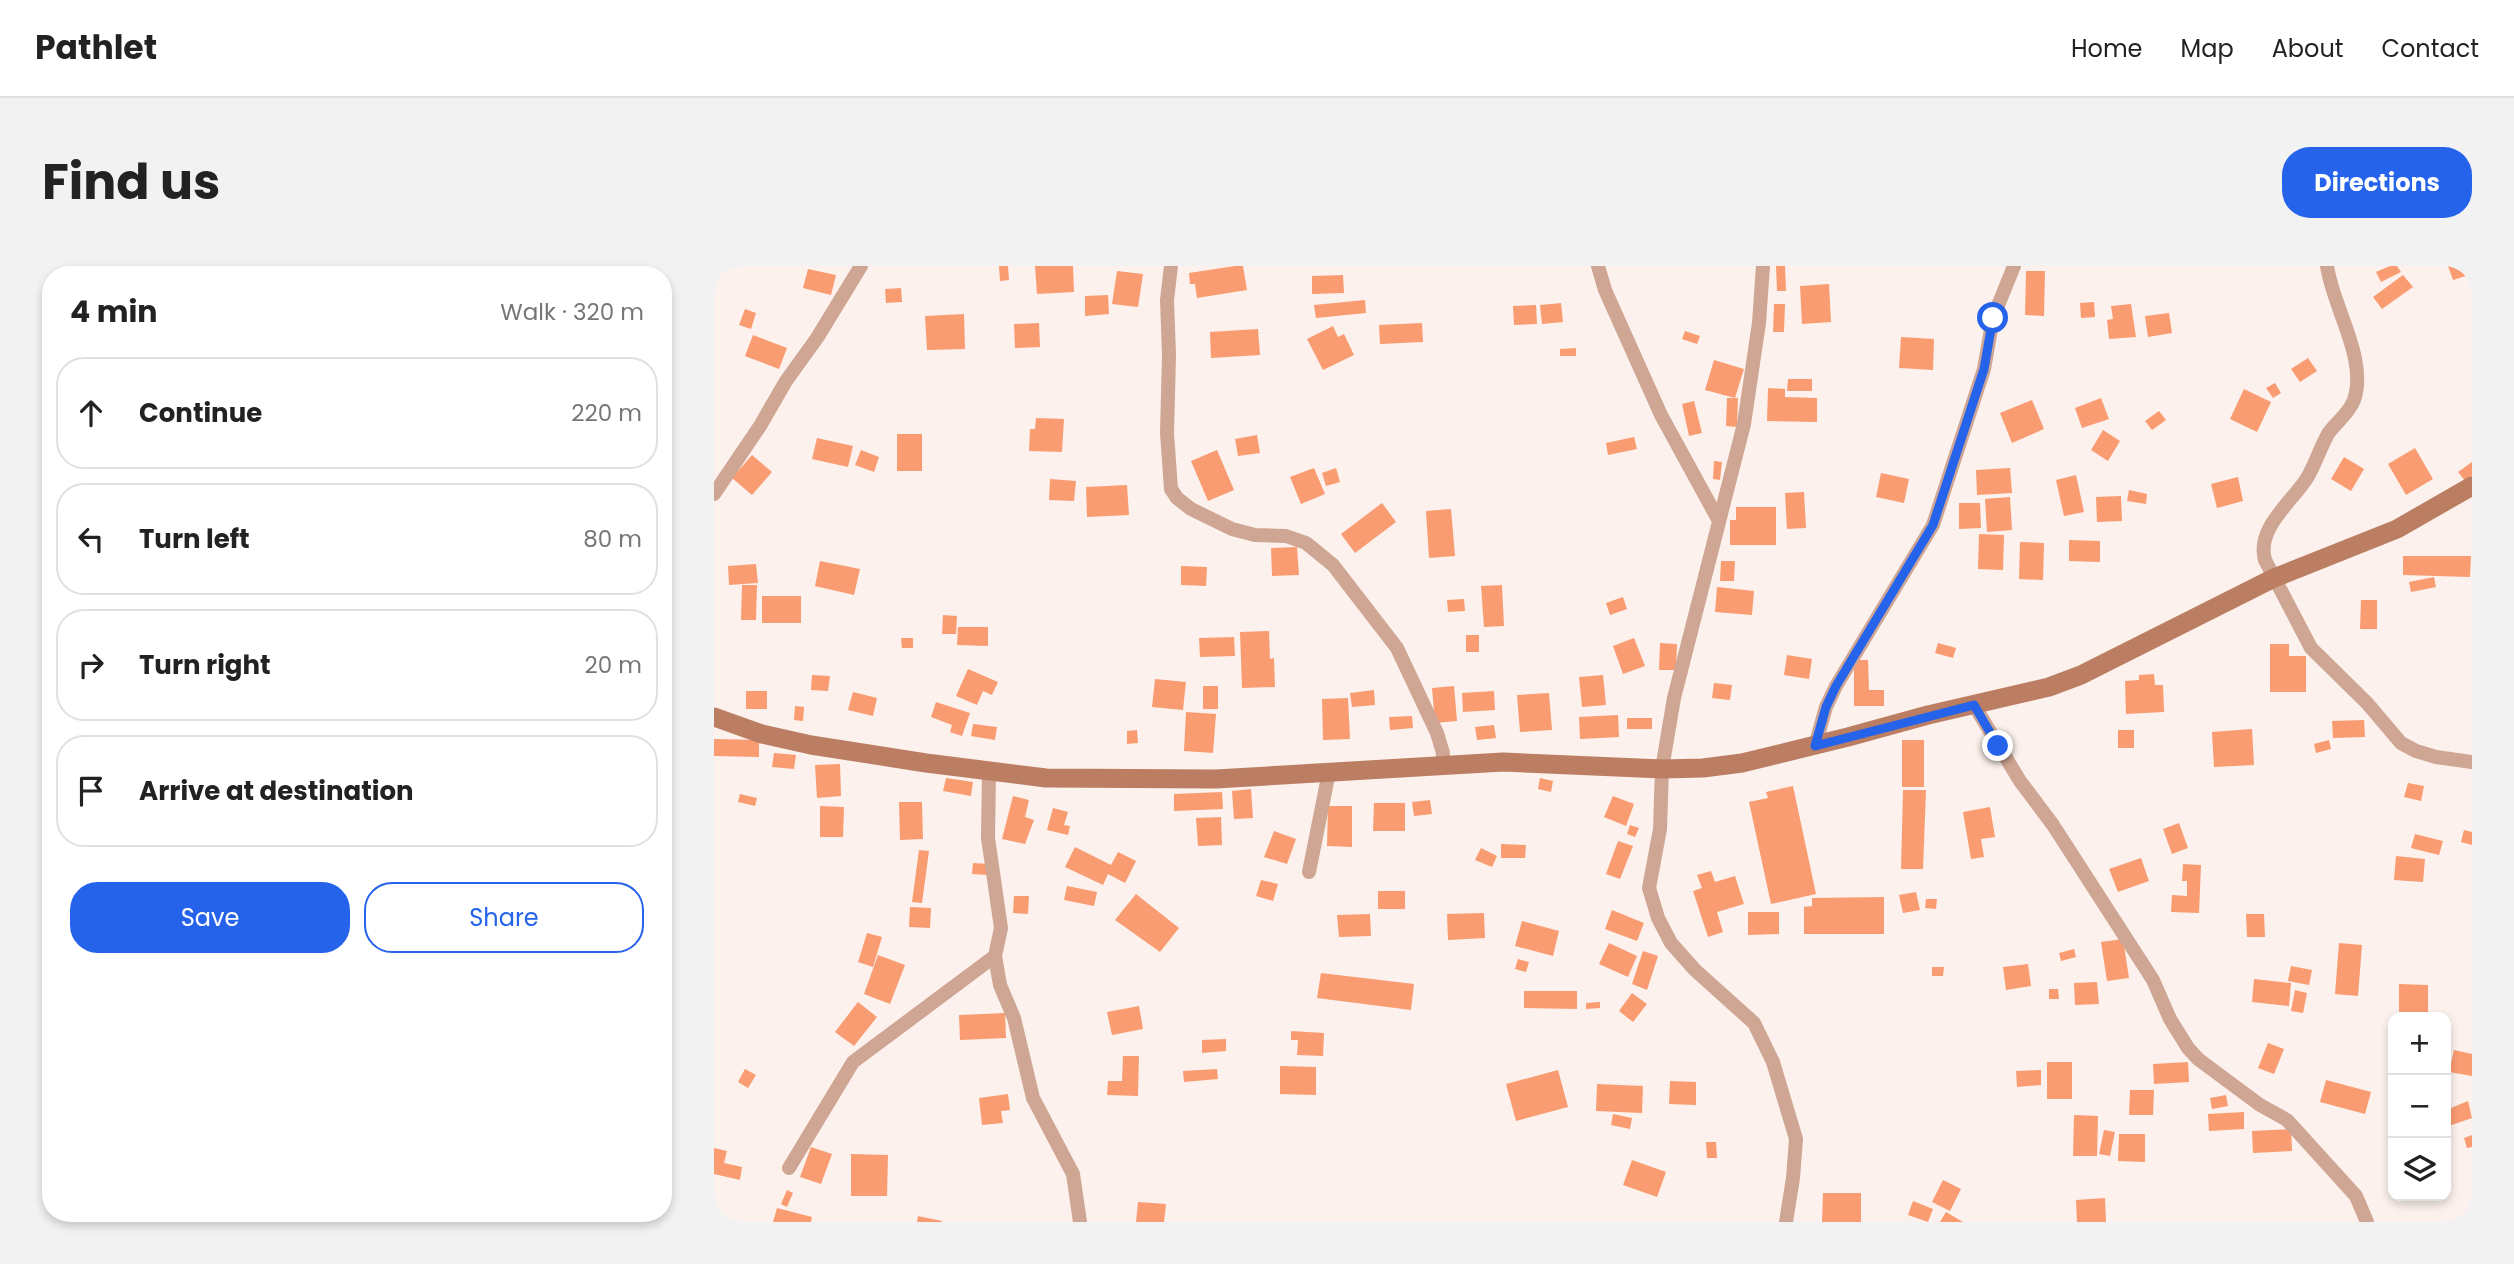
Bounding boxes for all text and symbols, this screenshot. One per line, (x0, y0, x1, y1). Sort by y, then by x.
text: Pathlet (35, 24, 157, 71)
text: Home (2071, 32, 2143, 65)
text: Map (2181, 32, 2234, 65)
text: About (2272, 32, 2343, 65)
text: Contact (2381, 32, 2479, 65)
button: Directions (2282, 147, 2472, 218)
text: Find us (42, 148, 220, 216)
text: 4 min (70, 290, 158, 333)
text: Walk · 320 m (500, 296, 644, 328)
route start (1977, 302, 2008, 333)
icon: ahead (72, 394, 110, 432)
text: Continue (139, 395, 262, 431)
text: 220 m (571, 397, 642, 429)
icon: left (72, 520, 110, 558)
text: Turn left (139, 521, 250, 557)
text: 80 m (583, 523, 642, 555)
icon: right (72, 646, 110, 684)
text: Turn right (139, 647, 271, 683)
text: 20 m (584, 649, 642, 681)
route end (1982, 730, 2013, 761)
icon: arrive (72, 772, 110, 810)
text: Arrive at destination (139, 773, 414, 809)
button: Save (70, 882, 350, 953)
button: Share (364, 882, 644, 953)
map controls (2388, 1012, 2451, 1201)
button: + (2388, 1012, 2451, 1075)
button: − (2388, 1075, 2451, 1138)
button: layers (2388, 1138, 2451, 1201)

